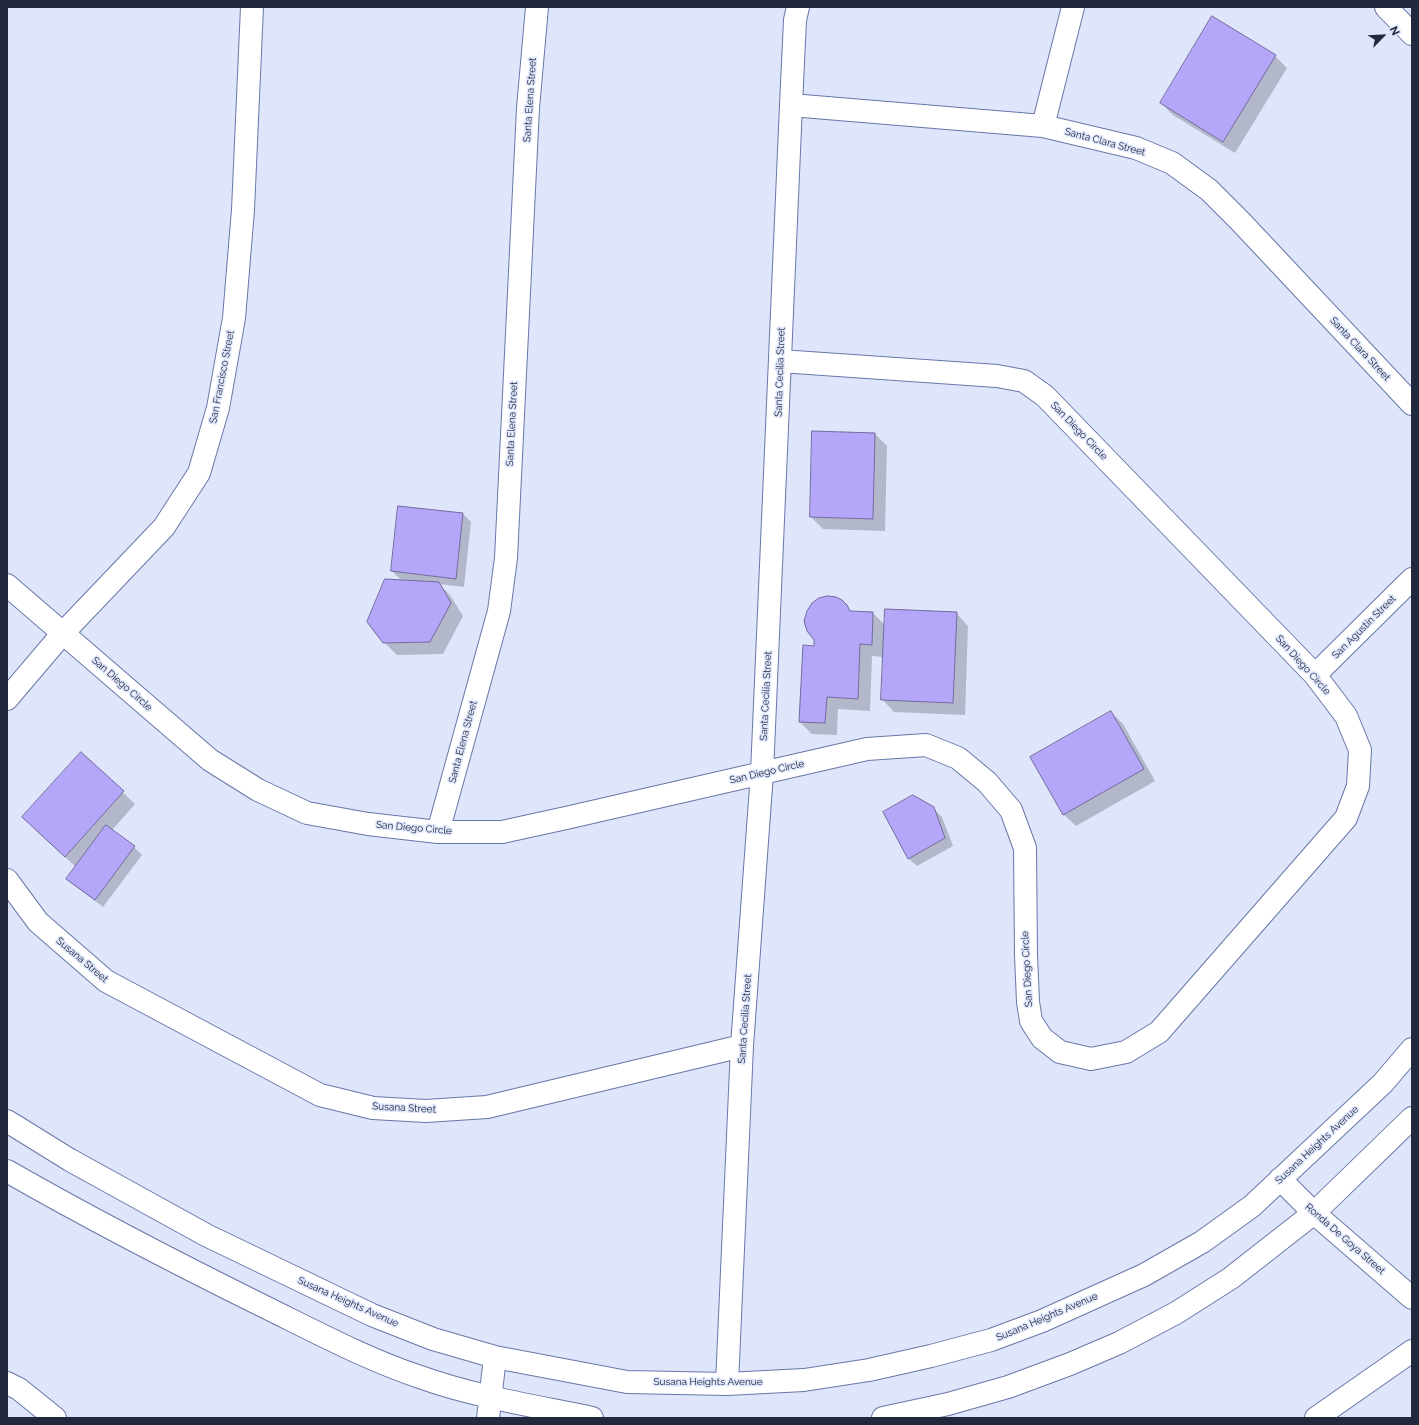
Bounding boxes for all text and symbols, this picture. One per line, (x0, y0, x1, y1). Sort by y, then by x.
north arrow (1363, 16, 1403, 56)
text: N (1387, 24, 1402, 37)
street label: Santa Elena Street (521, 57, 539, 143)
street label: Santa Clara Street (1063, 125, 1147, 159)
street label: Santa Clara Street (1327, 315, 1393, 383)
street label: Santa Cecilia Street (772, 327, 788, 417)
street label: San Francisco Street (207, 330, 237, 424)
street label: Santa Elena Street (504, 381, 520, 467)
street label: San Diego Circle (1048, 399, 1110, 463)
street label: San Agustin Street (1330, 593, 1398, 661)
street label: San Diego Circle (1273, 633, 1333, 697)
street label: Santa Cecilia Street (758, 651, 774, 741)
street label: San Diego Circle (89, 654, 155, 714)
street label: Santa Elena Street (446, 699, 480, 785)
street label: San Diego Circle (729, 758, 805, 786)
street label: San Diego Circle (375, 819, 453, 837)
street label: San Diego Circle (1019, 931, 1035, 1007)
street label: Susana Street (54, 935, 110, 985)
street label: Santa Cecilia Street (736, 974, 754, 1064)
street label: Susana Street (372, 1100, 436, 1116)
street label: Susana Heights Avenue (1273, 1103, 1361, 1187)
street label: Ronda De Goya Street (1303, 1201, 1387, 1277)
street label: Susana Heights Avenue (296, 1274, 400, 1330)
street label: Susana Heights Avenue (994, 1290, 1100, 1344)
street label: Susana Heights Avenue (653, 1376, 763, 1388)

